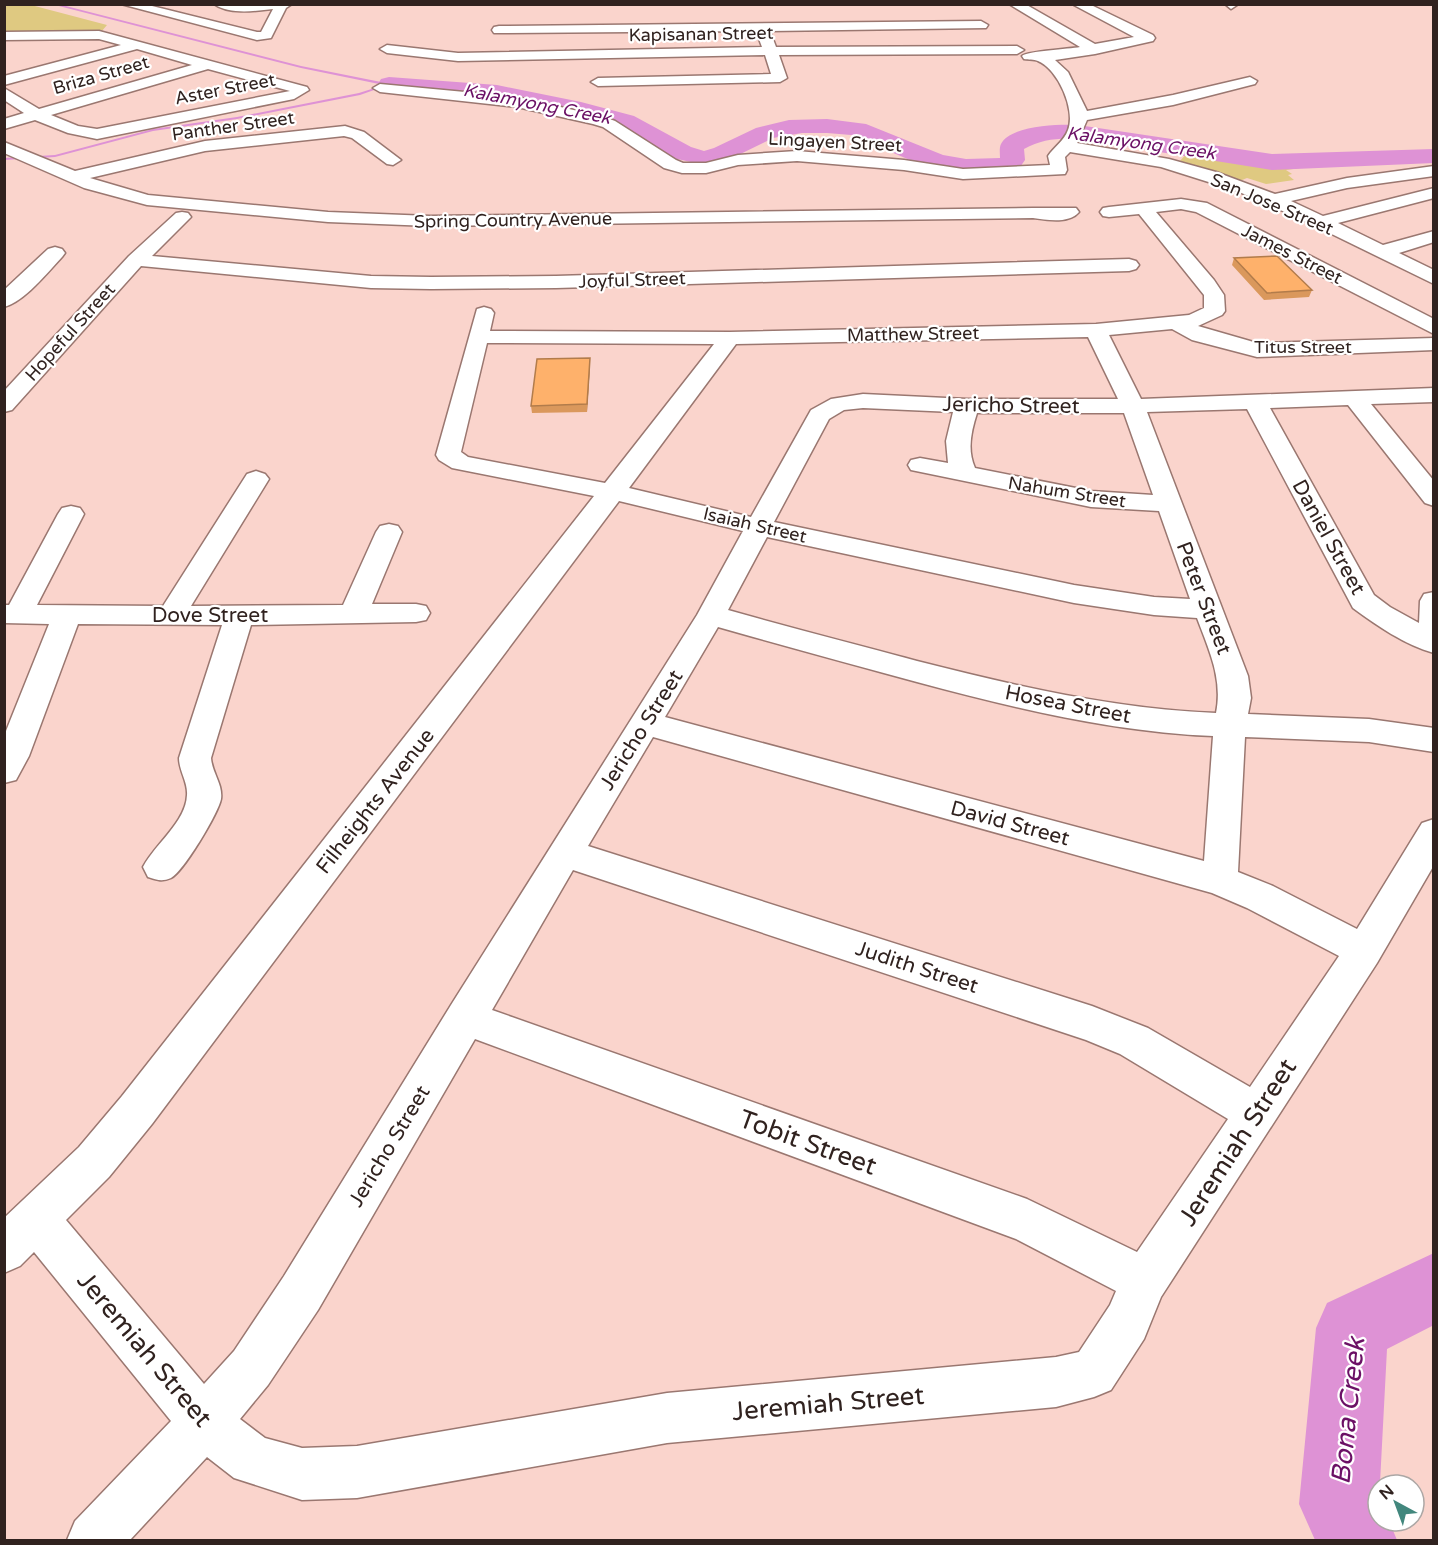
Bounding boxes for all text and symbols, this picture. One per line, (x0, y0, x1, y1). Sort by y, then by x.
street label: Kapisanan Street (628, 22, 774, 46)
street label: Briza Street (50, 51, 152, 99)
street label: Aster Street (173, 68, 277, 110)
water label: Kalamyong Creek (461, 79, 614, 129)
street label: Panther Street (170, 106, 296, 145)
water label: Kalamyong Creek (1065, 122, 1218, 164)
street label: Lingayen Street (768, 128, 903, 156)
street label: San Jose Street (1207, 168, 1337, 240)
street label: Spring Country Avenue (414, 207, 612, 233)
street label: James Street (1238, 219, 1346, 289)
street label: Joyful Street (578, 267, 686, 293)
street label: Hopeful Street (20, 278, 120, 386)
street label: Matthew Street (847, 322, 980, 346)
street label: Titus Street (1254, 336, 1352, 358)
street label: Jericho Street (942, 392, 1080, 419)
street label: Nahum Street (1006, 472, 1128, 512)
street label: Daniel Street (1287, 475, 1371, 599)
street label: Isaiah Street (701, 502, 809, 548)
street label: Peter Street (1171, 538, 1237, 658)
street label: Dove Street (152, 603, 268, 628)
street label: Jericho Street (594, 665, 688, 795)
street label: Hosea Street (1003, 680, 1133, 729)
street label: Filheights Avenue (311, 724, 440, 879)
street label: David Street (948, 796, 1072, 851)
street label: Judith Street (852, 936, 981, 999)
street label: Jeremiah Street (1172, 1053, 1303, 1232)
street label: Jericho Street (343, 1081, 435, 1211)
street label: Tobit Street (735, 1103, 881, 1182)
street label: Jeremiah Street (71, 1265, 219, 1433)
water label: Bona Creek (1324, 1334, 1373, 1486)
street label: Jeremiah Street (731, 1380, 926, 1427)
north arrow (1366, 1473, 1426, 1533)
text: N (1375, 1481, 1398, 1504)

